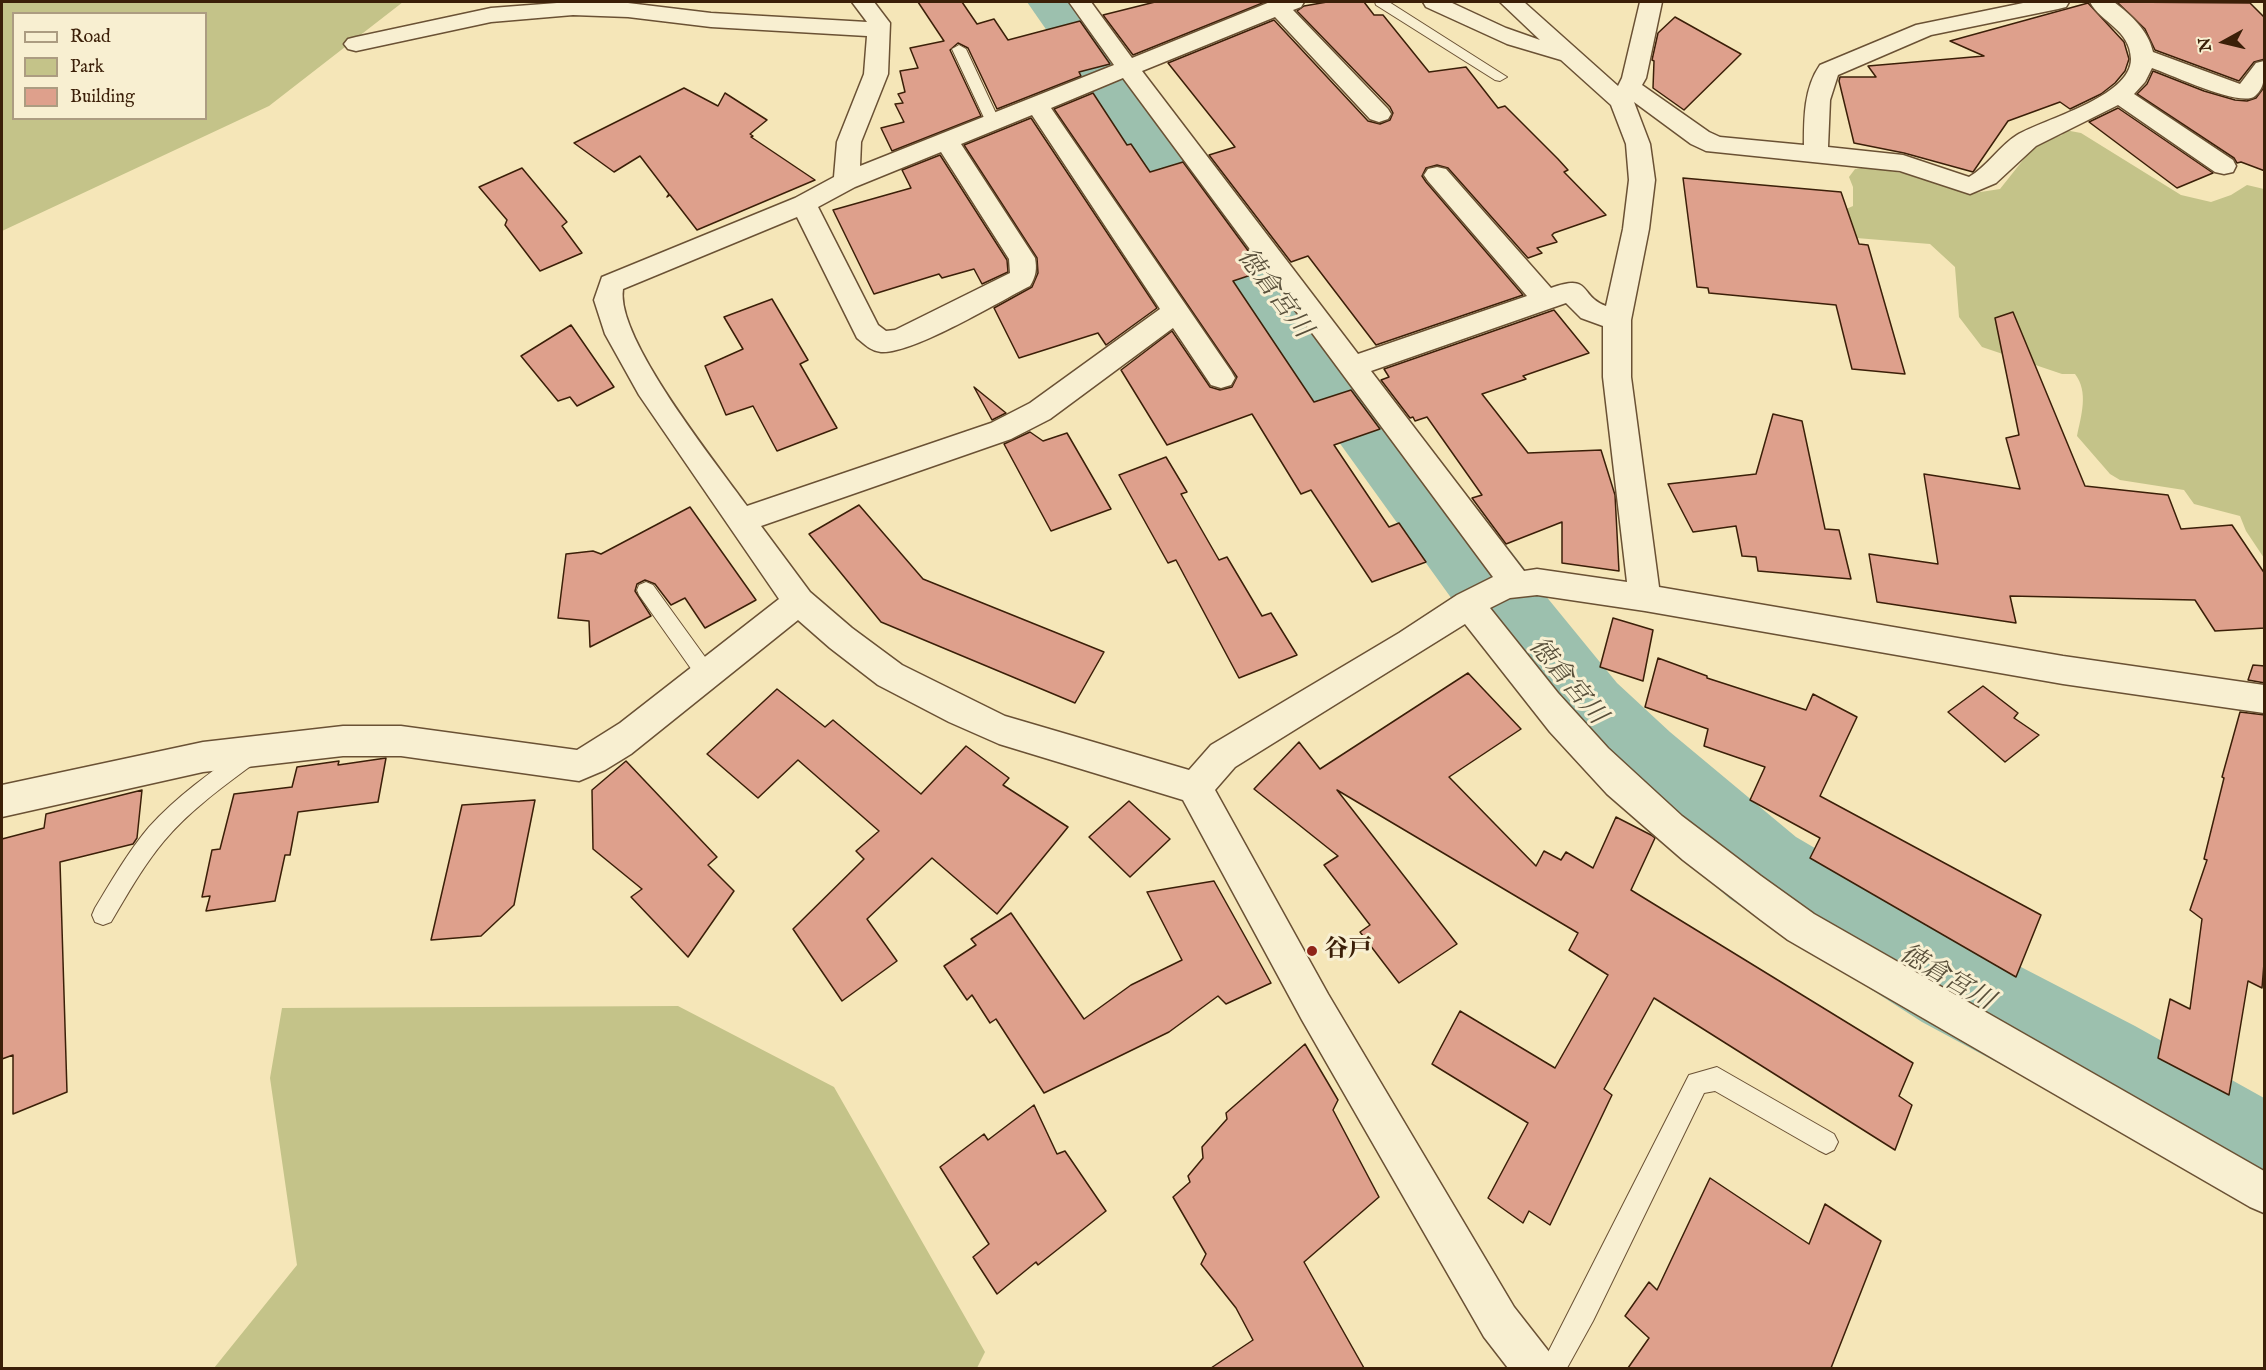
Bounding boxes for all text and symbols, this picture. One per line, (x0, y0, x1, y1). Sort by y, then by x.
legend (12, 12, 207, 120)
north arrow (2194, 12, 2254, 72)
text: Road (70, 26, 111, 49)
text: N (2195, 36, 2217, 53)
text: Park (70, 56, 104, 79)
text: Building (70, 86, 135, 109)
water label: 徳倉宮川 (1229, 243, 1317, 345)
water label: 徳倉宮川 (1521, 632, 1611, 732)
place label: 谷戸 (1324, 937, 1372, 965)
water label: 徳倉宮川 (1893, 939, 1999, 1019)
marker: 谷戸 (1305, 944, 1319, 958)

